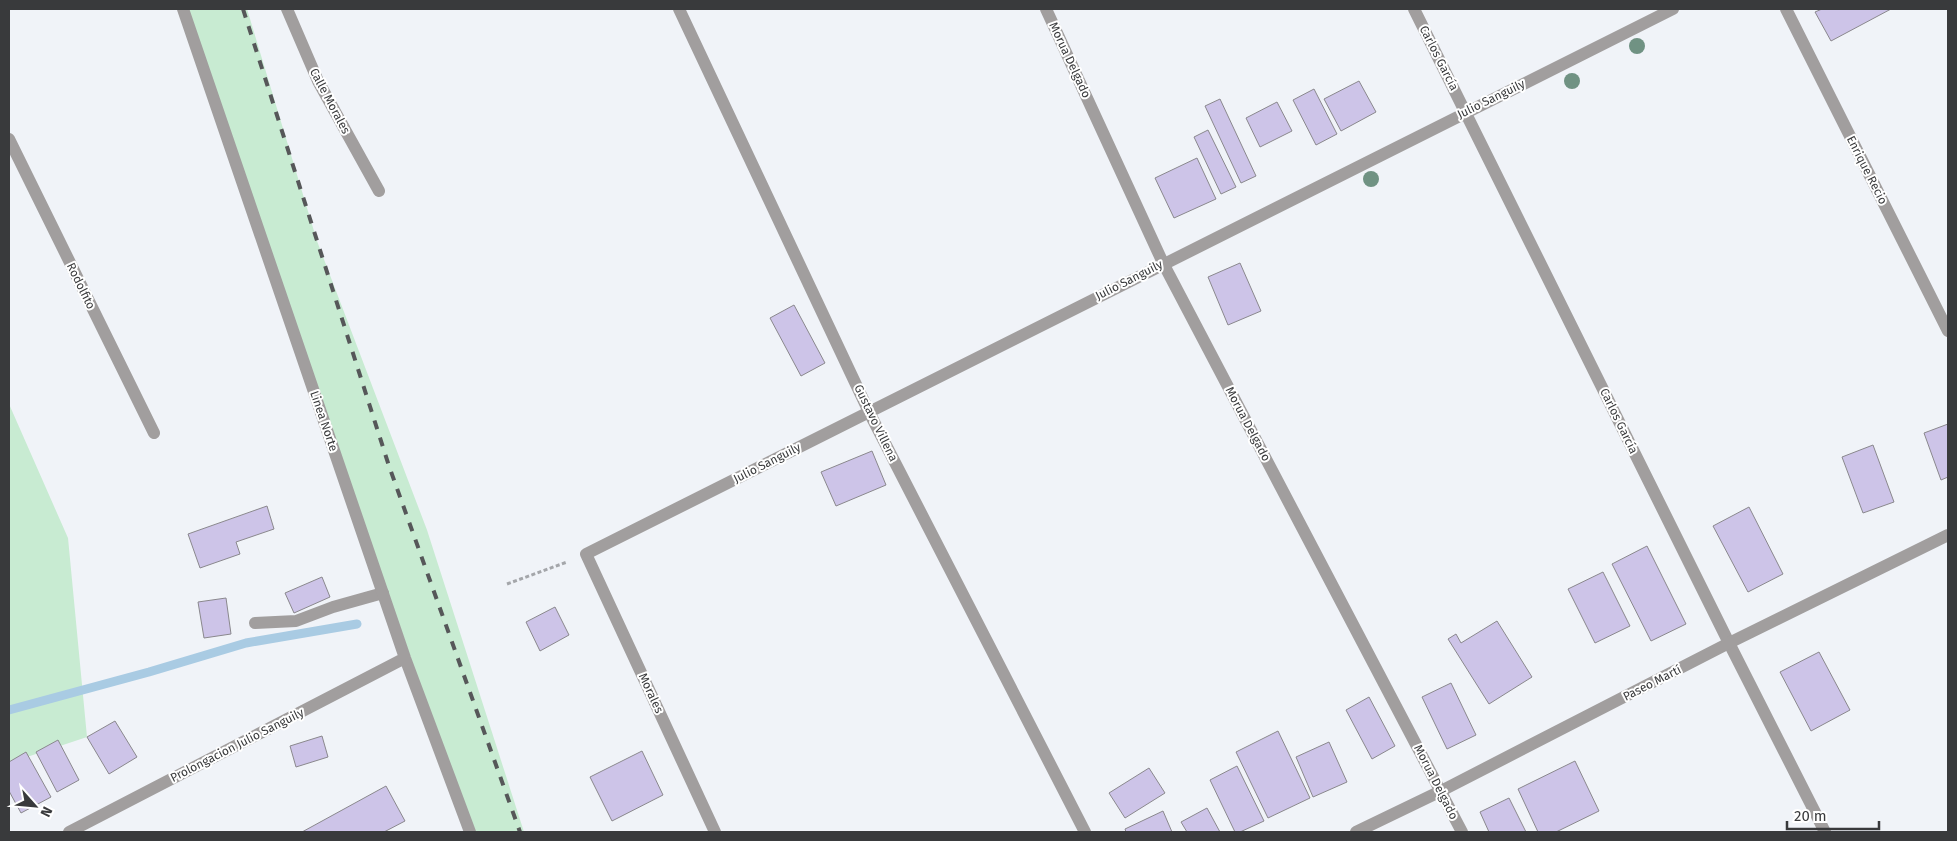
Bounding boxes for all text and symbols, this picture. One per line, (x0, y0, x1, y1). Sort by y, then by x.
street label: Morua Delgado (1046, 20, 1094, 100)
street label: Carlos García (1417, 23, 1461, 93)
street label: Calle Morales (307, 66, 353, 137)
street label: Julio Sanguily (1455, 77, 1527, 121)
street label: Enrique Recio (1844, 133, 1890, 207)
street label: Julio Sanguily (1093, 257, 1165, 303)
street label: Rodolfito (64, 261, 98, 311)
street label: Gustavo Villena (851, 382, 901, 464)
street label: Morua Delgado (1223, 384, 1273, 464)
street label: Carlos García (1597, 386, 1641, 456)
street label: Linea Norte (307, 389, 341, 453)
street label: Julio Sanguily (731, 440, 803, 486)
street label: Paseo Martí (1621, 662, 1684, 704)
street label: Morales (636, 671, 667, 716)
street label: Prolongacion Julio Sanguily (168, 705, 306, 785)
street label: Morua Delgado (1411, 742, 1461, 822)
north arrow (10, 781, 60, 831)
scale bar (1787, 798, 1880, 830)
text: N (36, 804, 56, 820)
text: 20 m (1794, 807, 1827, 825)

